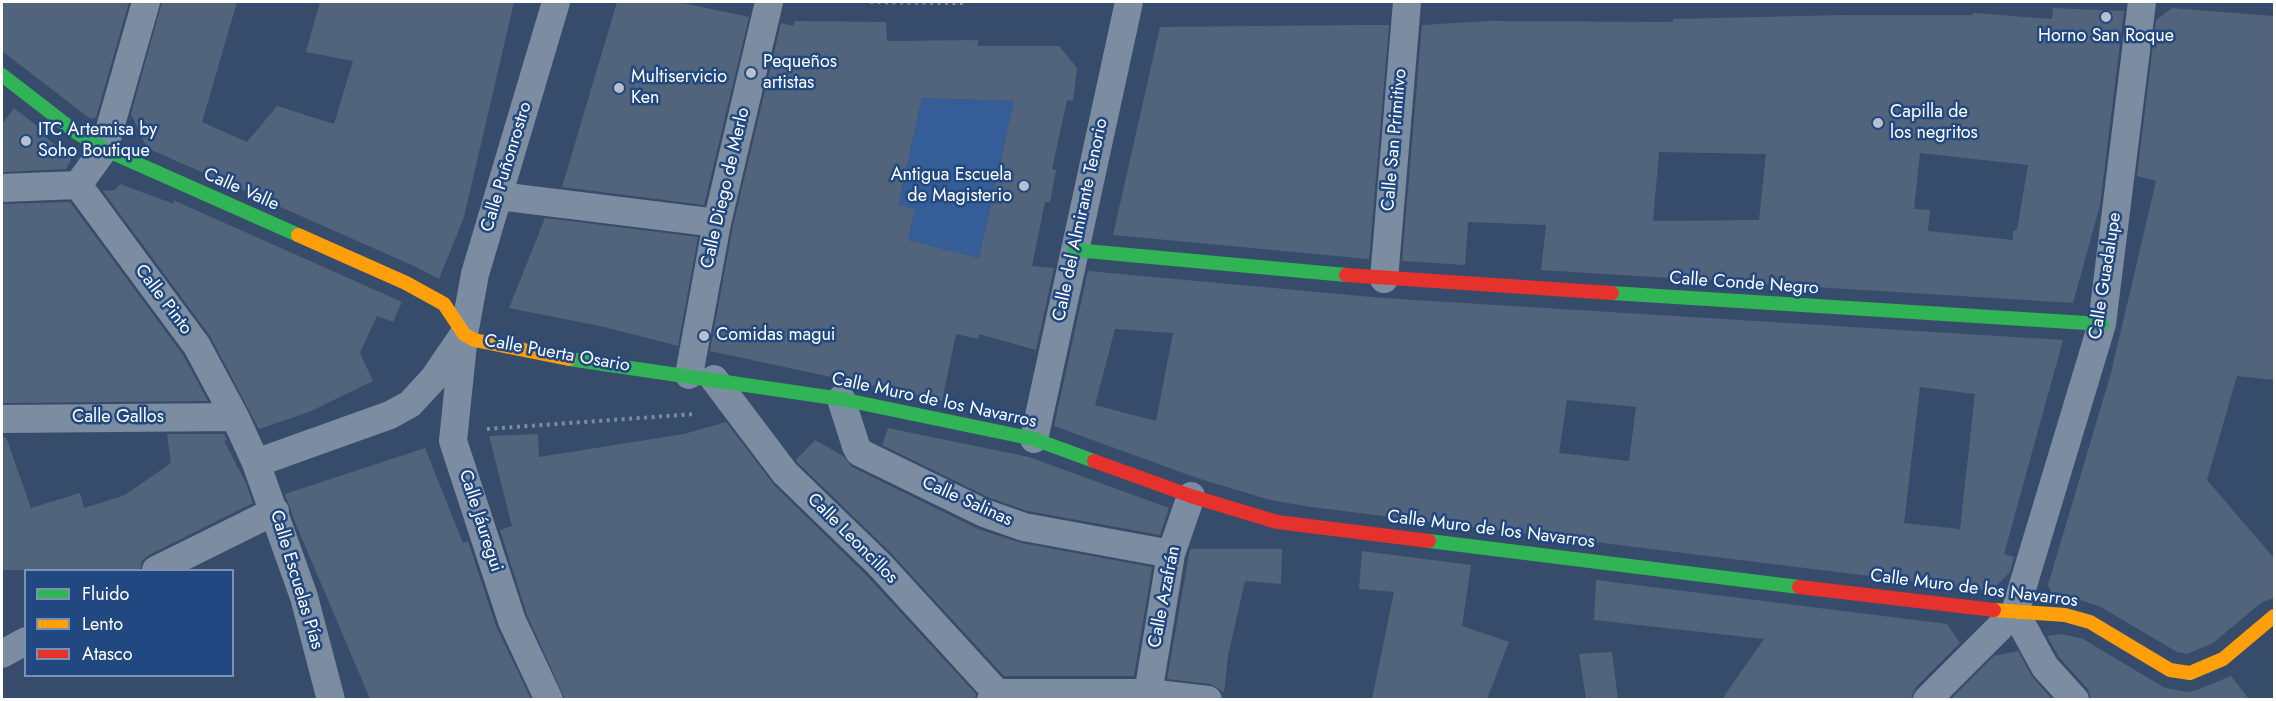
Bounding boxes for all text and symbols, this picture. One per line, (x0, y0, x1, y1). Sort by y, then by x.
marker: Horno San Roque (2099, 10, 2113, 24)
place label: Horno San Roque (2038, 26, 2174, 48)
place label: Pequeños artistas (763, 52, 837, 94)
marker: Pequeños artistas (744, 66, 758, 80)
place label: Multiservicio Ken (631, 67, 727, 110)
street label: Calle San Primitivo (1378, 68, 1412, 212)
marker: Multiservicio Ken (612, 81, 626, 95)
street label: Calle Puñonrostro (477, 99, 537, 235)
place label: Capilla de los negritos (1890, 102, 1978, 144)
street label: Calle Diego de Merlo (697, 105, 755, 271)
marker: Capilla de los negritos (1871, 116, 1885, 130)
street label: Calle del Almirante Tenorio (1049, 117, 1113, 323)
place label: ITC Artemisa by Soho Boutique (38, 120, 157, 162)
marker: ITC Artemisa by Soho Boutique (19, 134, 33, 148)
street label: Calle Valle (200, 164, 282, 216)
place label: Antigua Escuela de Magisterio (891, 165, 1012, 207)
marker: Antigua Escuela de Magisterio (1017, 179, 1031, 193)
street label: Calle Guadalupe (2085, 211, 2127, 341)
street label: Calle Pinto (130, 261, 196, 339)
street label: Calle Conde Negro (1669, 268, 1819, 300)
place label: Comidas magui (716, 325, 836, 347)
marker: Comidas magui (697, 329, 711, 343)
street label: Calle Puerta Osario (482, 331, 632, 377)
street label: Calle Muro de los Navarros (830, 369, 1038, 433)
street label: Calle Gallos (72, 407, 164, 429)
street label: Calle Jáuregui (453, 467, 507, 575)
street label: Calle Salinas (918, 472, 1016, 532)
street label: Calle Leoncillos (802, 489, 902, 589)
street label: Calle Muro de los Navarros (1386, 507, 1596, 553)
street label: Calle Escuelas Pías (265, 508, 327, 652)
street label: Calle Azafrán (1145, 544, 1185, 650)
street label: Calle Muro de los Navarros (1869, 566, 2079, 612)
legend (24, 569, 234, 677)
text: Fluido (82, 581, 129, 607)
text: Lento (82, 611, 123, 637)
text: Atasco (82, 641, 133, 667)

